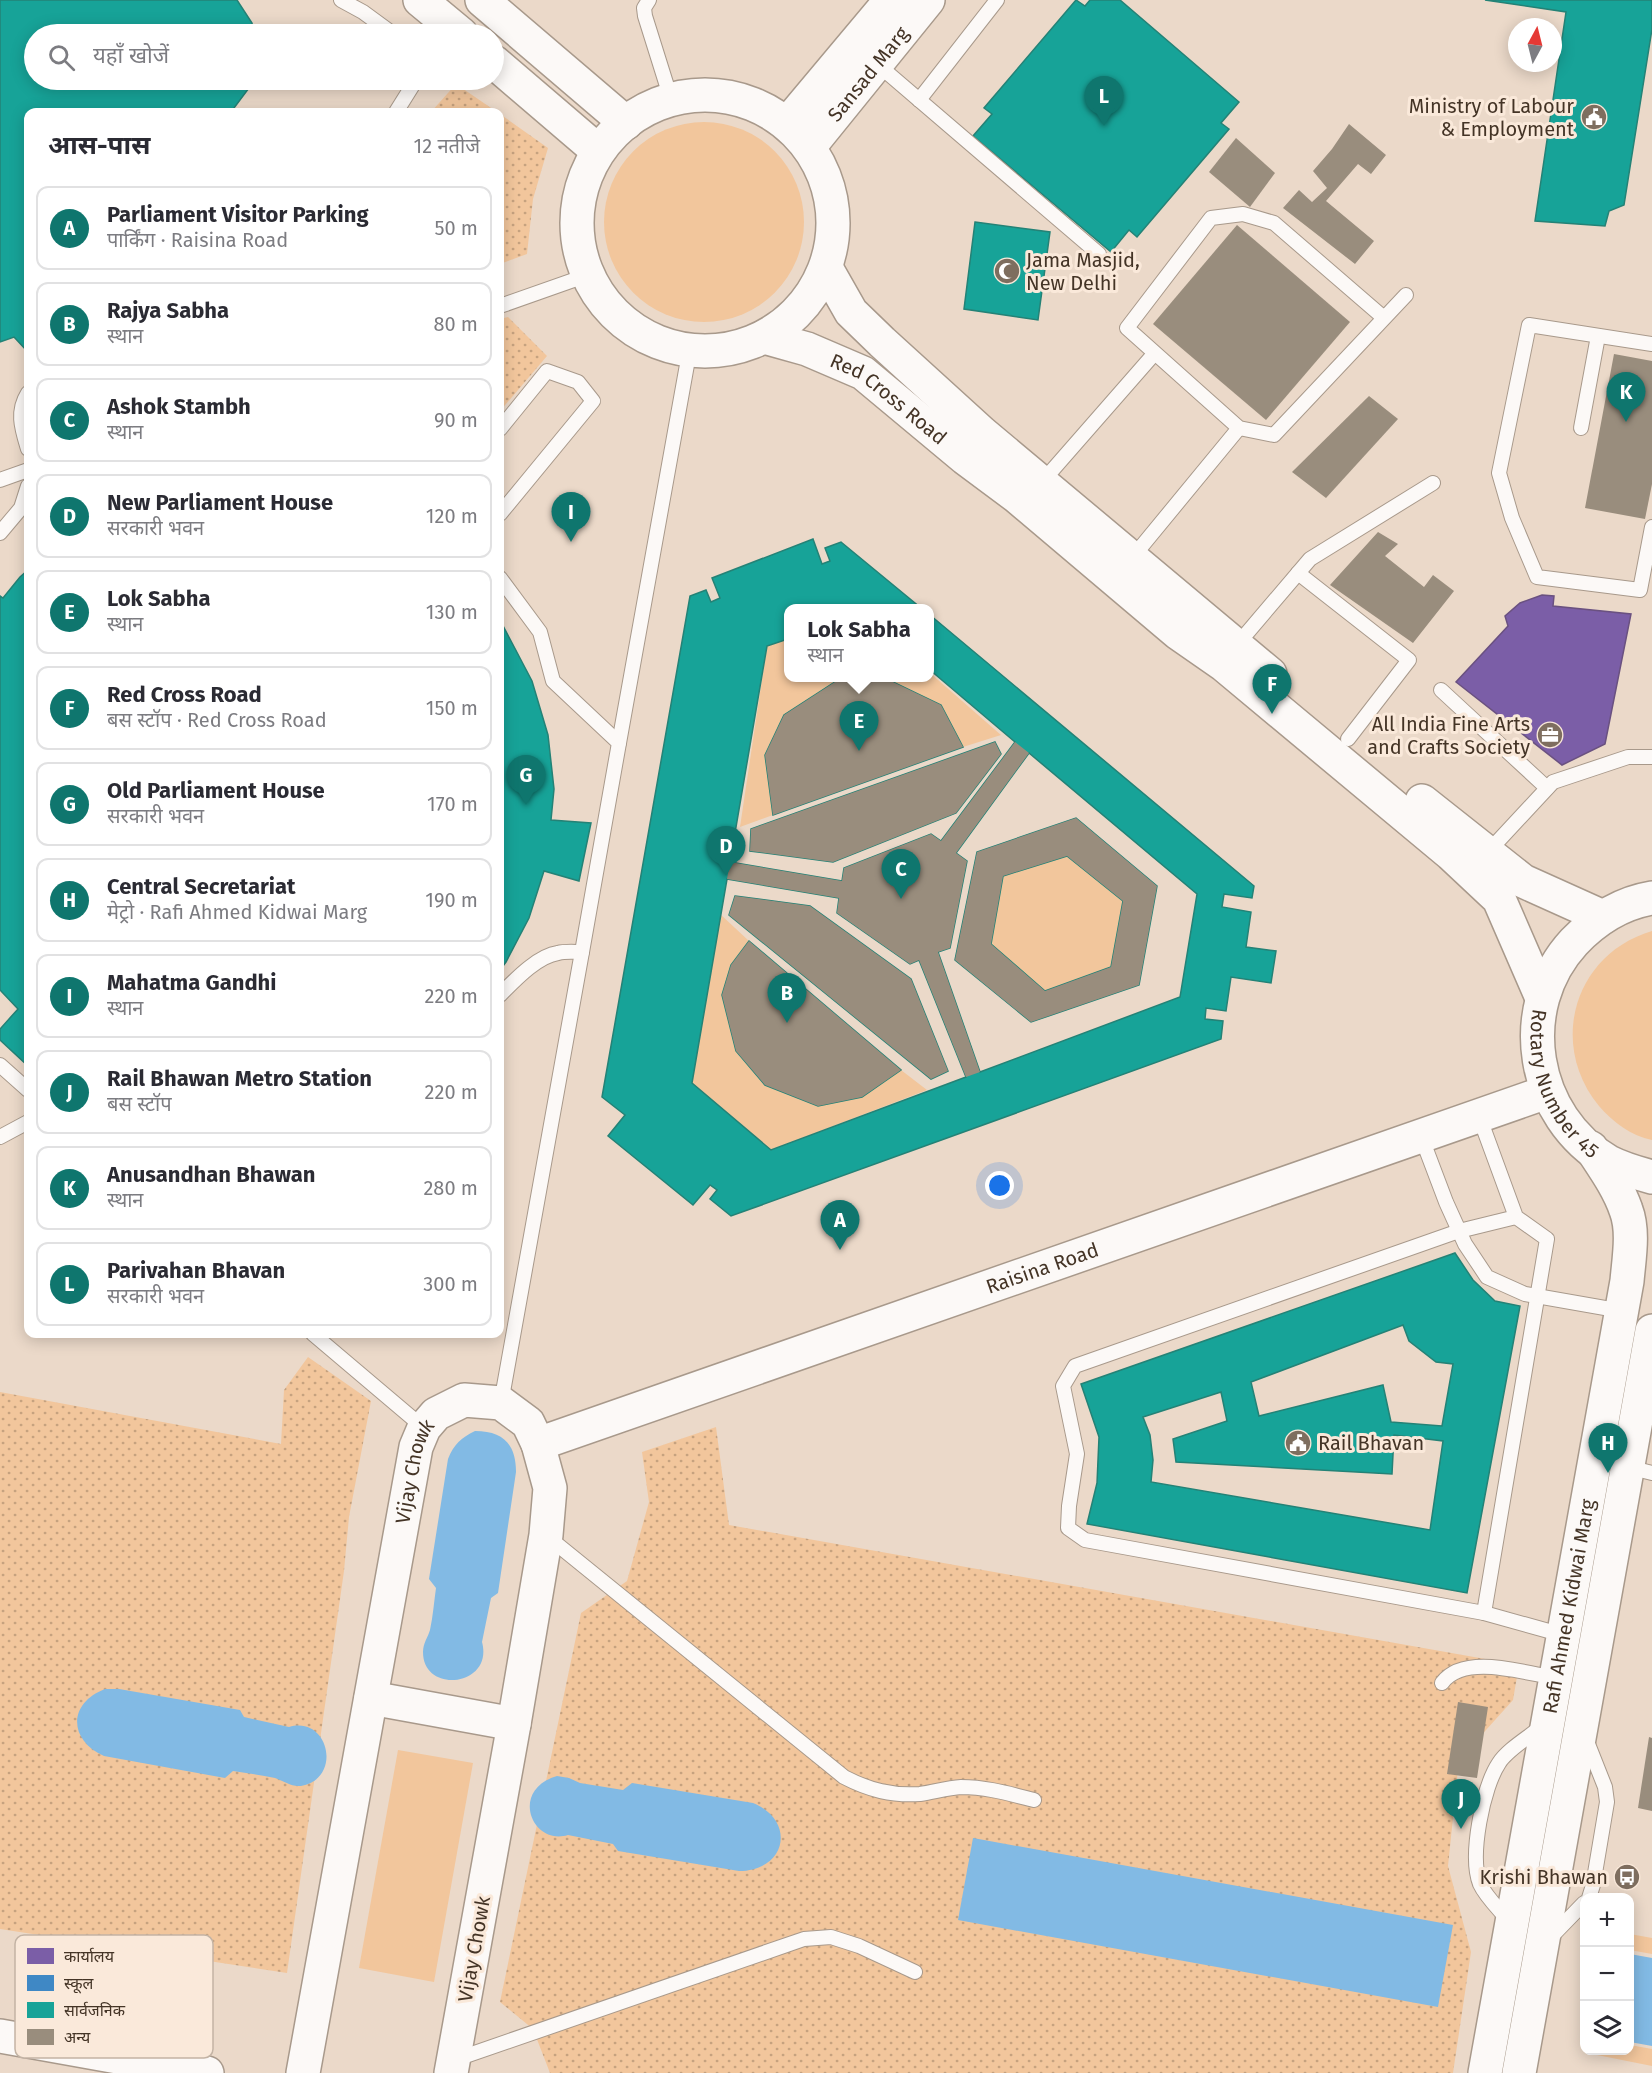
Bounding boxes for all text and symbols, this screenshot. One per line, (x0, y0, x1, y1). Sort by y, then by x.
north arrow (1508, 18, 1562, 72)
street label: Sansad Marg (823, 21, 914, 126)
search box (24, 24, 504, 90)
icon: search (45, 41, 78, 74)
text: यहाँ खोजें (93, 42, 169, 69)
pin: L (1084, 76, 1124, 126)
place label: Ministry of Labour & Employment (1409, 94, 1575, 141)
public building icon: Ministry of Labour & Employment (1579, 102, 1609, 132)
text: आस-पास (48, 130, 150, 161)
text: 12 नतीजे (414, 134, 480, 158)
text: Parliament Visitor Parking (107, 201, 369, 228)
text: A (64, 216, 75, 240)
text: 50 m (434, 216, 478, 240)
text: पार्किंग · Raisina Road (107, 228, 288, 252)
place label: Jama Masjid, New Delhi (1026, 248, 1140, 295)
mosque icon: Jama Masjid, New Delhi (992, 256, 1022, 286)
text: Rajya Sabha (107, 297, 229, 324)
text: B (63, 312, 76, 336)
text: 80 m (433, 312, 478, 336)
text: स्थान (107, 324, 143, 348)
street label: Red Cross Road (827, 348, 952, 450)
pin: K (1606, 372, 1646, 422)
text: Ashok Stambh (107, 393, 251, 420)
text: C (64, 408, 75, 432)
text: 90 m (434, 408, 478, 432)
text: स्थान (107, 420, 143, 444)
text: New Parliament House (107, 489, 333, 516)
pin: I (552, 492, 590, 542)
text: D (63, 504, 76, 528)
text: 120 m (426, 504, 478, 528)
text: सरकारी भवन (107, 516, 204, 540)
text: Lok Sabha (107, 585, 210, 612)
text: E (64, 600, 75, 624)
text: 130 m (426, 600, 478, 624)
popup (784, 604, 934, 682)
text: स्थान (107, 612, 143, 636)
text: Lok Sabha (807, 616, 911, 643)
text: स्थान (807, 643, 844, 667)
pin: F (1252, 664, 1292, 714)
text: Red Cross Road (107, 681, 262, 708)
text: F (65, 696, 74, 720)
text: 150 m (426, 696, 478, 720)
pin: E (840, 702, 878, 751)
text: बस स्टॉप · Red Cross Road (107, 708, 327, 732)
place label: All India Fine Arts and Crafts Society (1367, 712, 1530, 759)
office icon: All India Fine Arts and Crafts Society (1535, 720, 1565, 750)
pin: G (506, 756, 546, 805)
text: Old Parliament House (107, 777, 325, 804)
text: G (63, 792, 76, 816)
text: 170 m (427, 792, 478, 816)
text: सरकारी भवन (107, 804, 204, 828)
pin: D (706, 826, 746, 876)
pin: C (882, 850, 920, 899)
text: Central Secretariat (107, 873, 296, 900)
text: H (63, 888, 76, 912)
text: 190 m (425, 888, 478, 912)
text: मेट्रो · Rafi Ahmed Kidwai Marg (107, 900, 367, 924)
text: Mahatma Gandhi (107, 969, 277, 996)
pin: B (768, 974, 806, 1023)
text: I (67, 984, 72, 1008)
text: 220 m (425, 984, 478, 1008)
text: स्थान (107, 996, 143, 1020)
street label: Rotary Number 45 (1525, 1008, 1604, 1163)
text: Rail Bhawan Metro Station (107, 1065, 372, 1092)
text: J (66, 1080, 73, 1104)
text: 220 m (425, 1080, 478, 1104)
text: बस स्टॉप (107, 1092, 172, 1116)
text: Anusandhan Bhawan (107, 1161, 315, 1188)
your location (985, 1171, 1014, 1200)
text: K (63, 1176, 76, 1200)
text: 280 m (423, 1176, 478, 1200)
text: स्थान (107, 1188, 143, 1212)
pin: A (820, 1200, 860, 1250)
street label: Raisina Road (983, 1237, 1102, 1299)
text: Parivahan Bhavan (107, 1257, 285, 1284)
text: L (64, 1272, 75, 1296)
text: 300 m (423, 1272, 478, 1296)
text: सरकारी भवन (107, 1284, 204, 1308)
street label: Vijay Chowk (390, 1413, 439, 1526)
pin: H (1588, 1424, 1628, 1473)
public building icon: Rail Bhavan (1283, 1428, 1313, 1458)
place label: Rail Bhavan (1318, 1431, 1424, 1455)
street label: Rafi Ahmed Kidwai Marg (1538, 1497, 1600, 1716)
pin: J (1442, 1780, 1480, 1829)
bus stop icon: Krishi Bhawan (1612, 1862, 1642, 1892)
place label: Krishi Bhawan (1480, 1865, 1608, 1889)
street label: Vijay Chowk (453, 1893, 495, 2004)
map controls (1580, 1893, 1634, 2055)
button: + (1580, 1893, 1634, 1947)
legend (15, 1935, 213, 2058)
text: कार्यालय (64, 1947, 115, 1966)
button: − (1580, 1947, 1634, 2001)
text: स्कूल (64, 1974, 95, 1994)
text: सार्वजनिक (64, 2001, 126, 2020)
button: layers (1580, 2001, 1634, 2055)
text: अन्य (64, 2028, 91, 2047)

